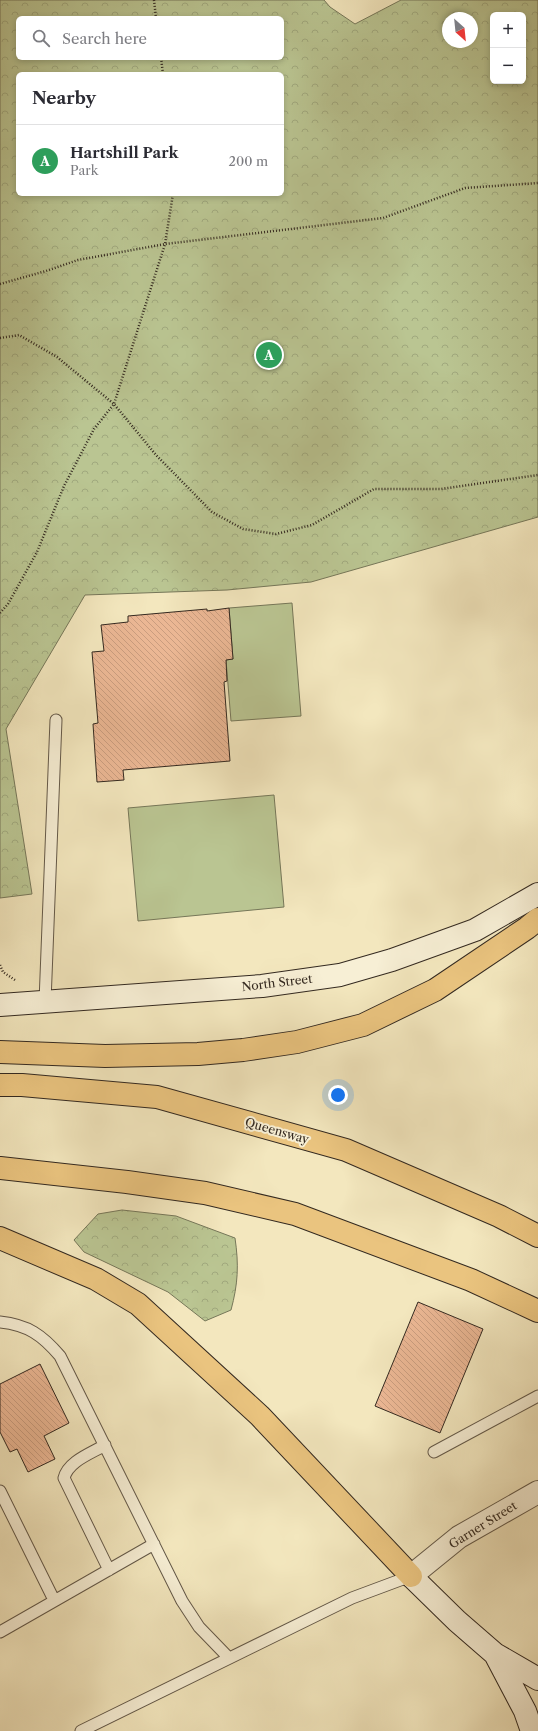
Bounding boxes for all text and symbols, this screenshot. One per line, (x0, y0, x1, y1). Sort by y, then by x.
north arrow (442, 12, 478, 48)
map controls (490, 12, 526, 84)
button: + (490, 12, 526, 48)
search box (16, 16, 284, 60)
icon: search (30, 27, 52, 49)
text: Search here (62, 29, 147, 48)
button: − (490, 48, 526, 84)
text: Nearby (32, 88, 96, 108)
text: Hartshill Park (70, 143, 178, 162)
text: A (40, 153, 50, 169)
text: 200 m (228, 153, 268, 169)
text: Park (70, 162, 98, 178)
pin: A (256, 340, 282, 370)
street label: North Street (241, 971, 314, 994)
your location (328, 1085, 348, 1105)
street label: Queensway (243, 1114, 311, 1147)
street label: Garner Street (446, 1497, 520, 1551)

